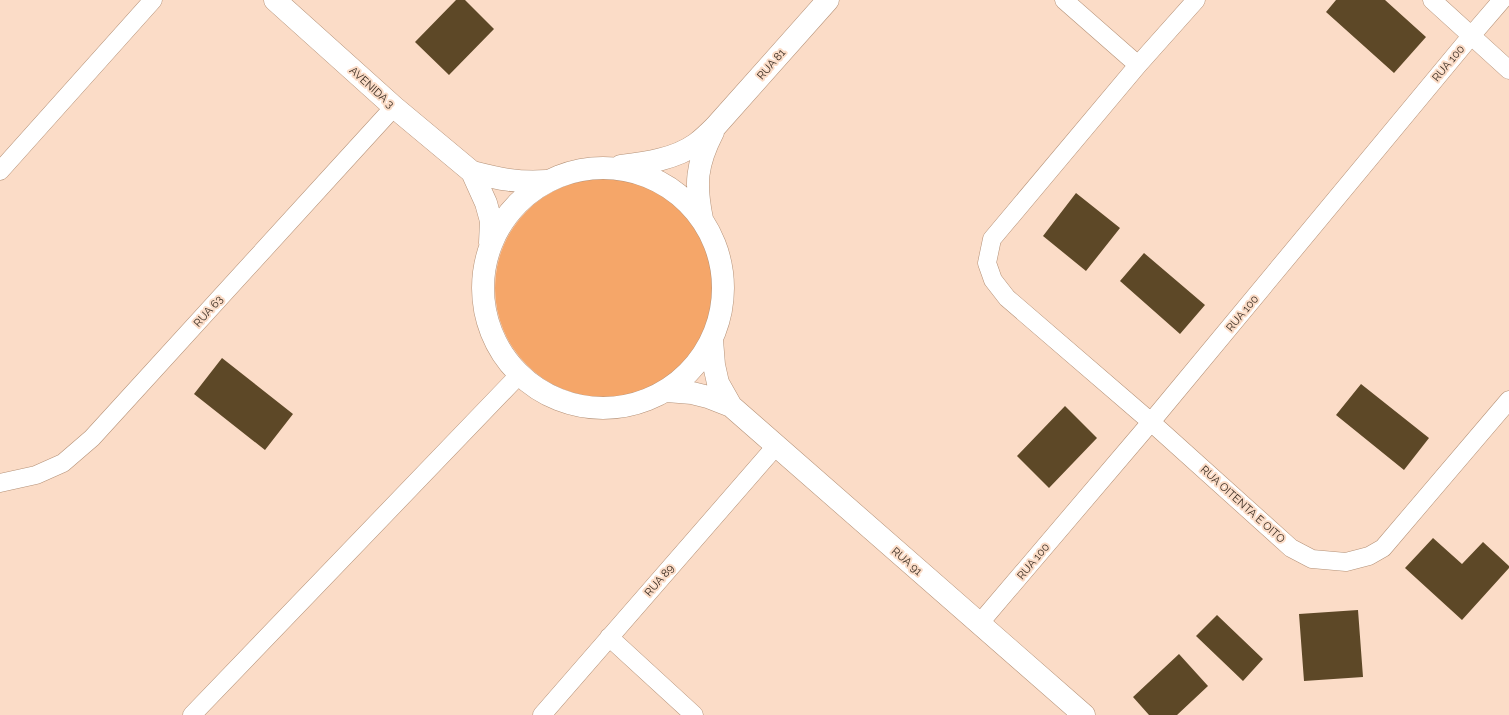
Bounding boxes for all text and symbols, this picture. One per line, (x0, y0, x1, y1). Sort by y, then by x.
street label: RUA 100 (1430, 42, 1467, 84)
street label: RUA 81 (755, 46, 788, 82)
street label: AVENIDA 3 (347, 64, 397, 111)
street label: RUA 100 (1224, 292, 1261, 334)
street label: RUA 63 (191, 293, 226, 330)
street label: RUA OITENTA E OITO (1198, 463, 1288, 546)
street label: RUA 100 (1015, 540, 1052, 582)
street label: RUA 91 (889, 545, 925, 578)
street label: RUA 89 (642, 562, 677, 599)

